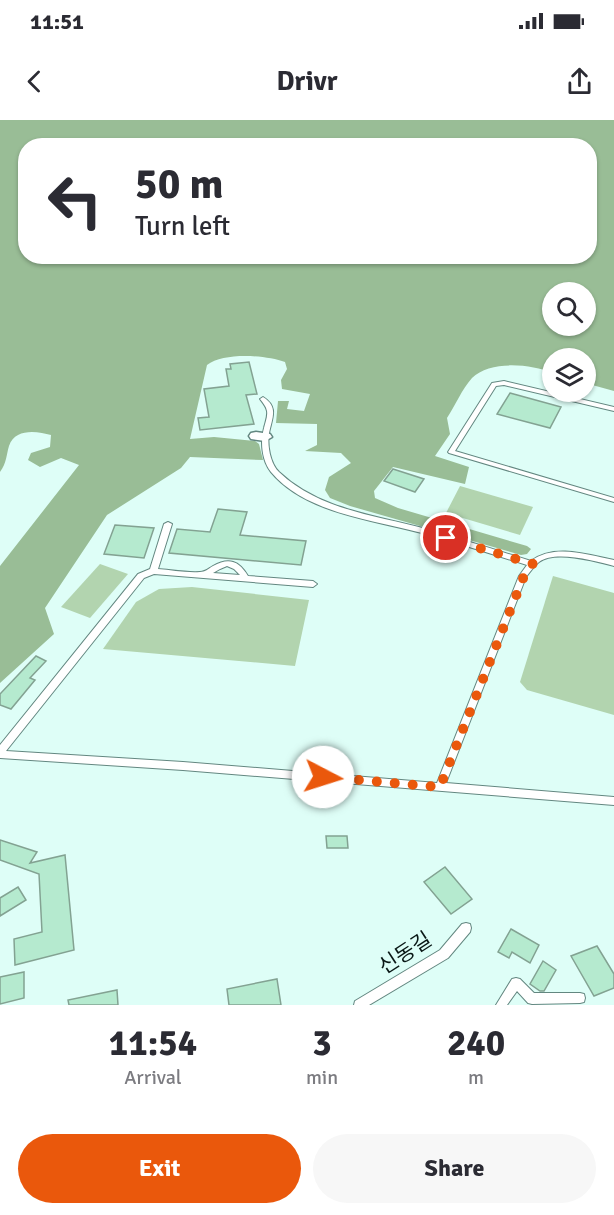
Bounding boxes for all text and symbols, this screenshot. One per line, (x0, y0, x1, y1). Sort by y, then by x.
text: 11:51 (30, 8, 84, 35)
icon: back (18, 65, 51, 98)
text: Drivr (277, 65, 337, 98)
icon: share (563, 65, 596, 98)
text: 50 m (135, 159, 224, 210)
icon: left (36, 162, 114, 240)
text: Turn left (135, 210, 230, 243)
map controls (542, 282, 596, 402)
button: search (542, 282, 596, 336)
button: layers (542, 348, 596, 402)
pin (420, 512, 471, 563)
icon: arrive (429, 521, 462, 554)
position arrow (291, 745, 355, 809)
street label: 신동길 (374, 926, 436, 980)
text: 11:54 (109, 1021, 197, 1066)
text: 3 (312, 1021, 332, 1066)
text: 240 (447, 1021, 505, 1066)
text: Arrival (124, 1065, 182, 1090)
text: min (306, 1065, 338, 1090)
text: m (468, 1065, 484, 1090)
button: Exit (18, 1134, 301, 1203)
button: Share (313, 1134, 596, 1203)

